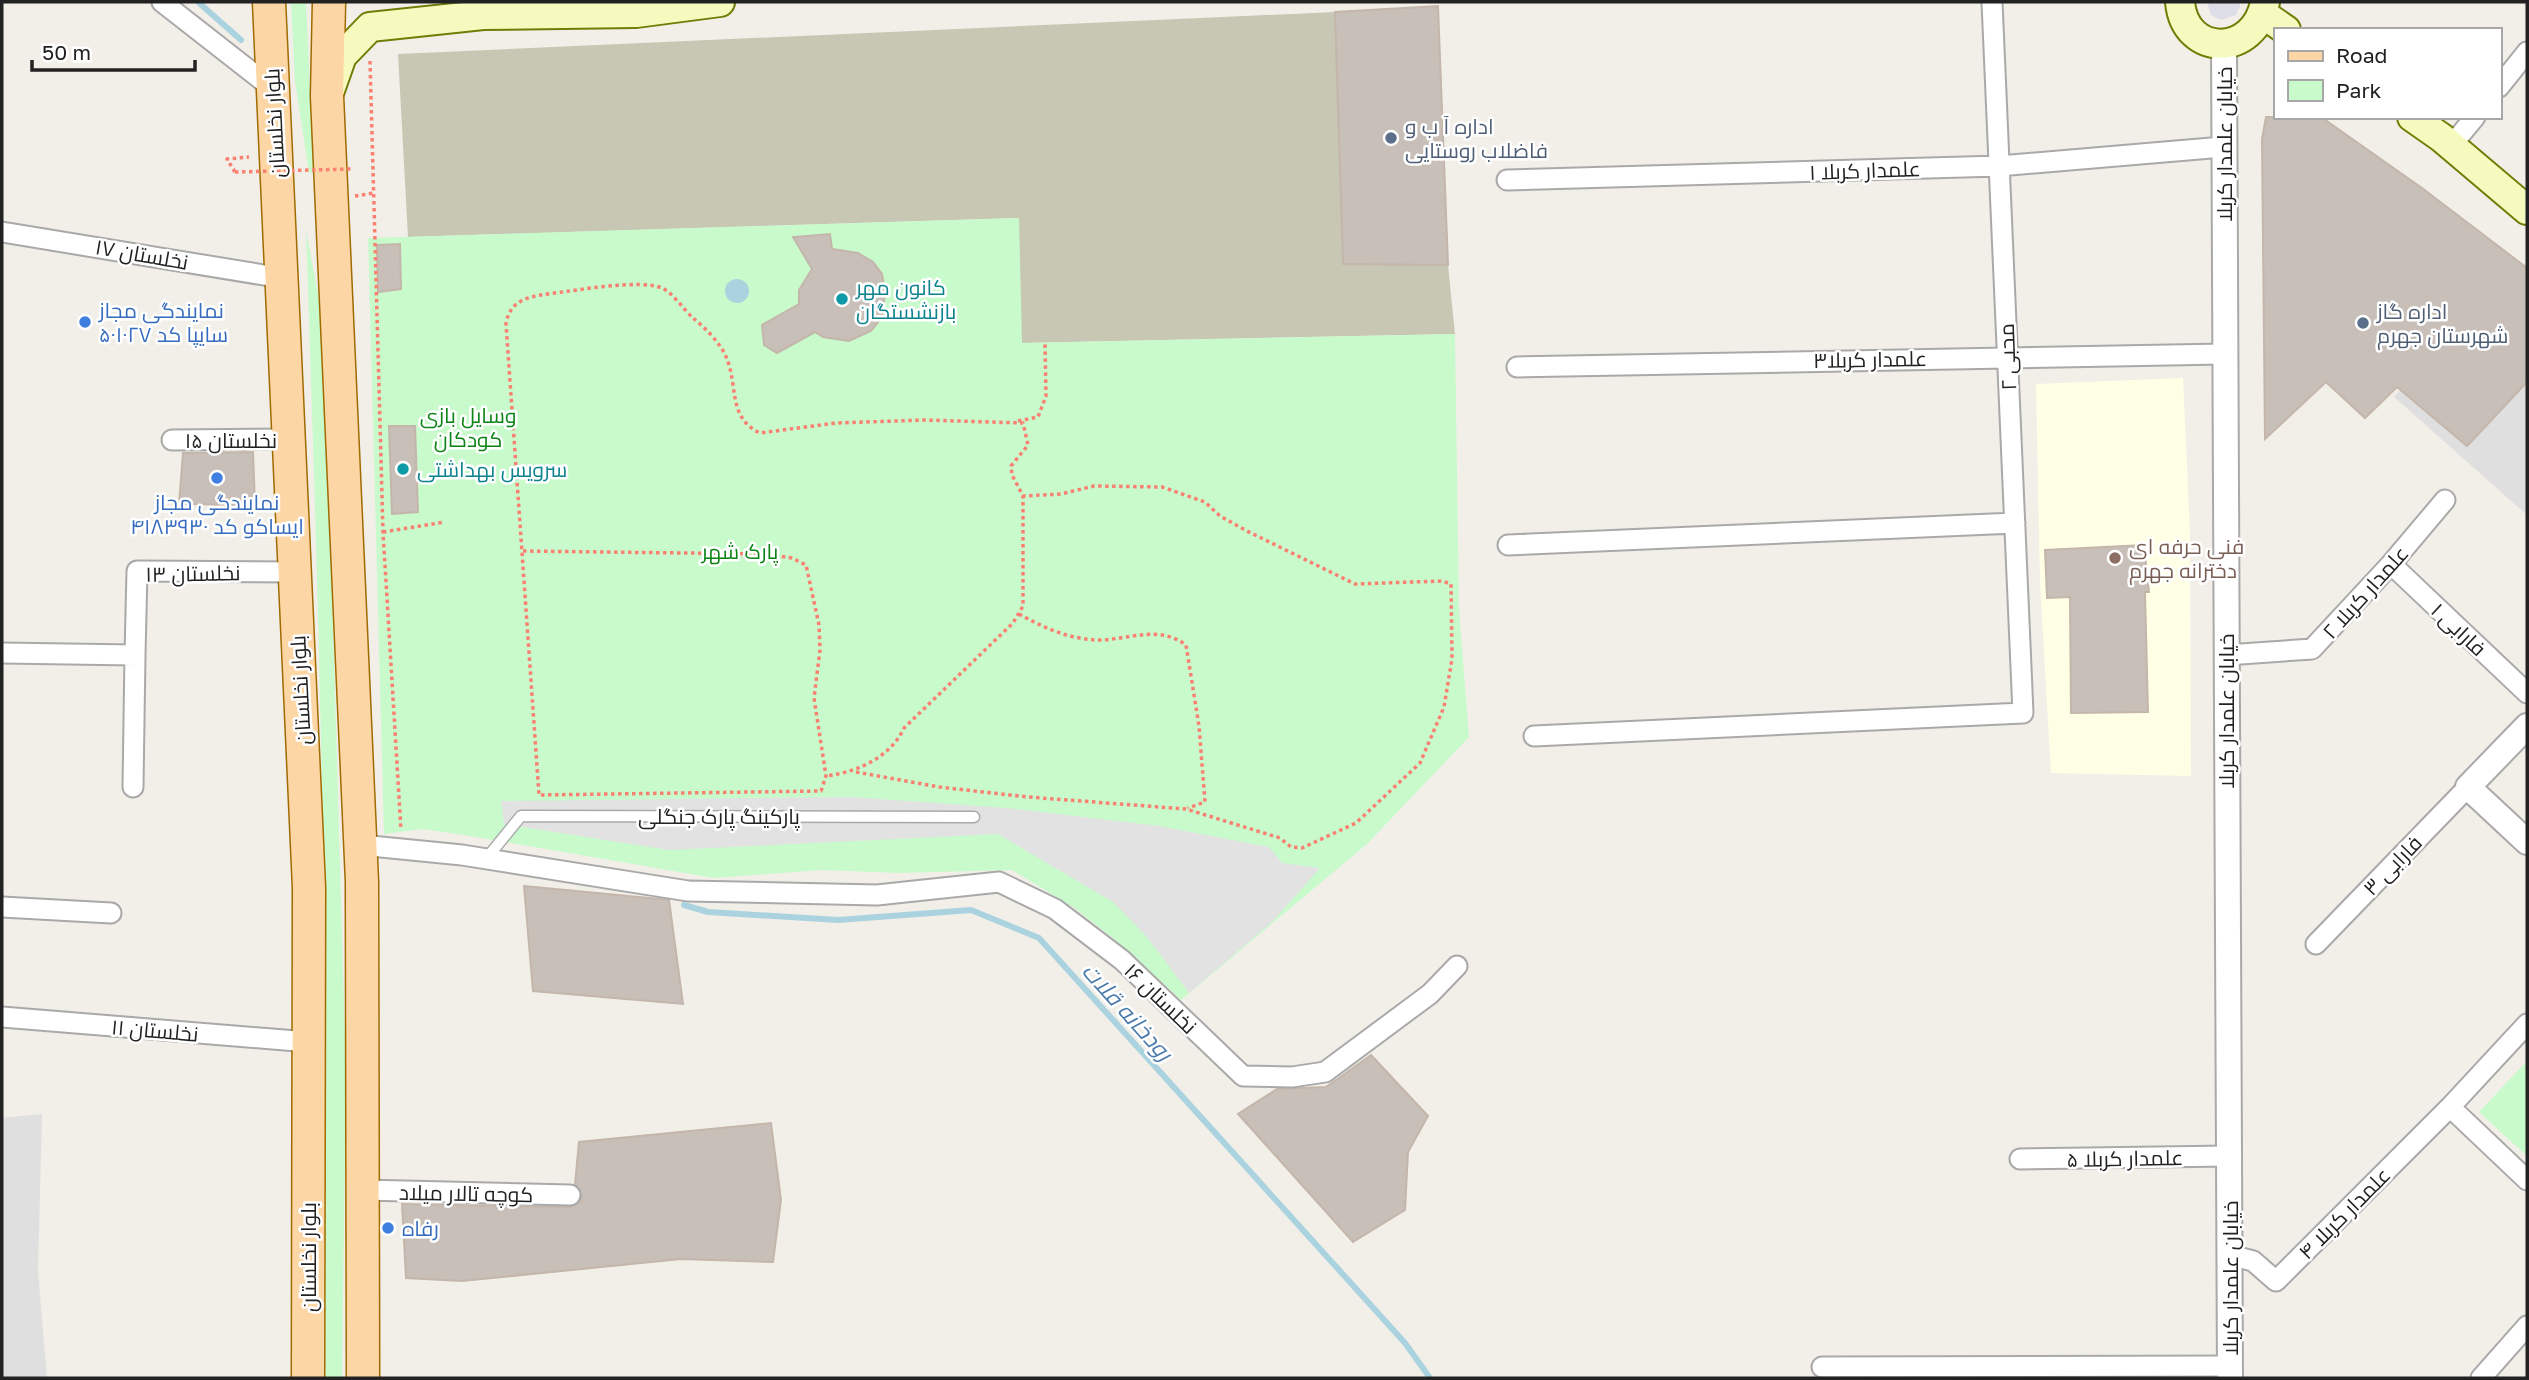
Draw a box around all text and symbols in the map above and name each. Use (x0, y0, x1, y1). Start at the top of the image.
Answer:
scale bar (32, 28, 194, 72)
legend (2274, 28, 2501, 119)
text: 50 m (42, 39, 91, 65)
text: Road (2336, 42, 2387, 68)
street label: بلوار نخلستان (258, 67, 291, 178)
street label: خیابان علمدار کربلا (2211, 67, 2238, 221)
text: Park (2336, 77, 2382, 103)
place label: اداره آ ب و فاضلاب روستایی (1405, 113, 1548, 164)
marker: اداره آ ب و فاضلاب روستایی (1383, 130, 1399, 146)
street label: علمدار کربلا ۱ (1809, 155, 1921, 185)
street label: نخلستان ۱۷ (93, 233, 191, 276)
place label: کانون مهر بازنشستگان (855, 274, 956, 325)
marker: کانون مهر بازنشستگان (834, 291, 850, 307)
place label: نمایندگی مجاز سایپا کد ۵۰۱۰۲۷ (98, 297, 228, 348)
place label: اداره گاز شهرستان جهرم (2376, 298, 2508, 350)
marker: نمایندگی مجاز سایپا کد ۵۰۱۰۲۷ (77, 314, 93, 330)
marker: اداره گاز شهرستان جهرم (2355, 315, 2371, 331)
street label: محبی ۲ (1993, 323, 2022, 391)
street label: علمدار کربلا۳ (1813, 345, 1927, 373)
park label: وسایل بازی کودکان (420, 402, 516, 453)
street label: نخلستان ۱۵ (185, 427, 277, 454)
place label: سرویس بهداشتی (417, 456, 567, 483)
marker: سرویس بهداشتی (395, 461, 411, 477)
marker: نمایندگی مجاز ایساکو کد ۴۱۸۳۹۳۰ (209, 470, 225, 486)
place label: نمایندگی مجاز ایساکو کد ۴۱۸۳۹۳۰ (130, 489, 304, 539)
place label: فنی حرفه ای دخترانه جهرم (2129, 533, 2244, 585)
park label: پارک شهر (701, 538, 779, 566)
street label: علمدار کربلا ۲ (2316, 540, 2414, 644)
marker: فنی حرفه ای دخترانه جهرم (2107, 550, 2123, 566)
street label: نخلستان ۱۳ (145, 559, 241, 588)
street label: فارابی ۱ (2425, 597, 2492, 662)
street label: بلوار نخلستان (284, 634, 317, 745)
street label: خیابان علمدار کربلا (2213, 634, 2240, 788)
street label: پارکینگ پارک جنگلی (638, 803, 800, 831)
street label: فارابی ۳ (2357, 829, 2428, 901)
water label: رودخانه قلات (1076, 956, 1181, 1068)
street label: نخلستان ۱۶ (1119, 957, 1203, 1040)
street label: نخلستان ۱۱ (110, 1013, 200, 1048)
street label: علمدار کربلا ۵ (2067, 1144, 2183, 1172)
street label: علمدار کربلا ۴ (2293, 1162, 2395, 1264)
street label: کوچه تالار میلاد (399, 1179, 533, 1209)
street label: خیابان علمدار کربلا (2217, 1201, 2244, 1355)
street label: بلوار نخلستان (295, 1202, 322, 1312)
place label: رفاه (402, 1215, 439, 1241)
marker: رفاه (380, 1220, 396, 1236)

